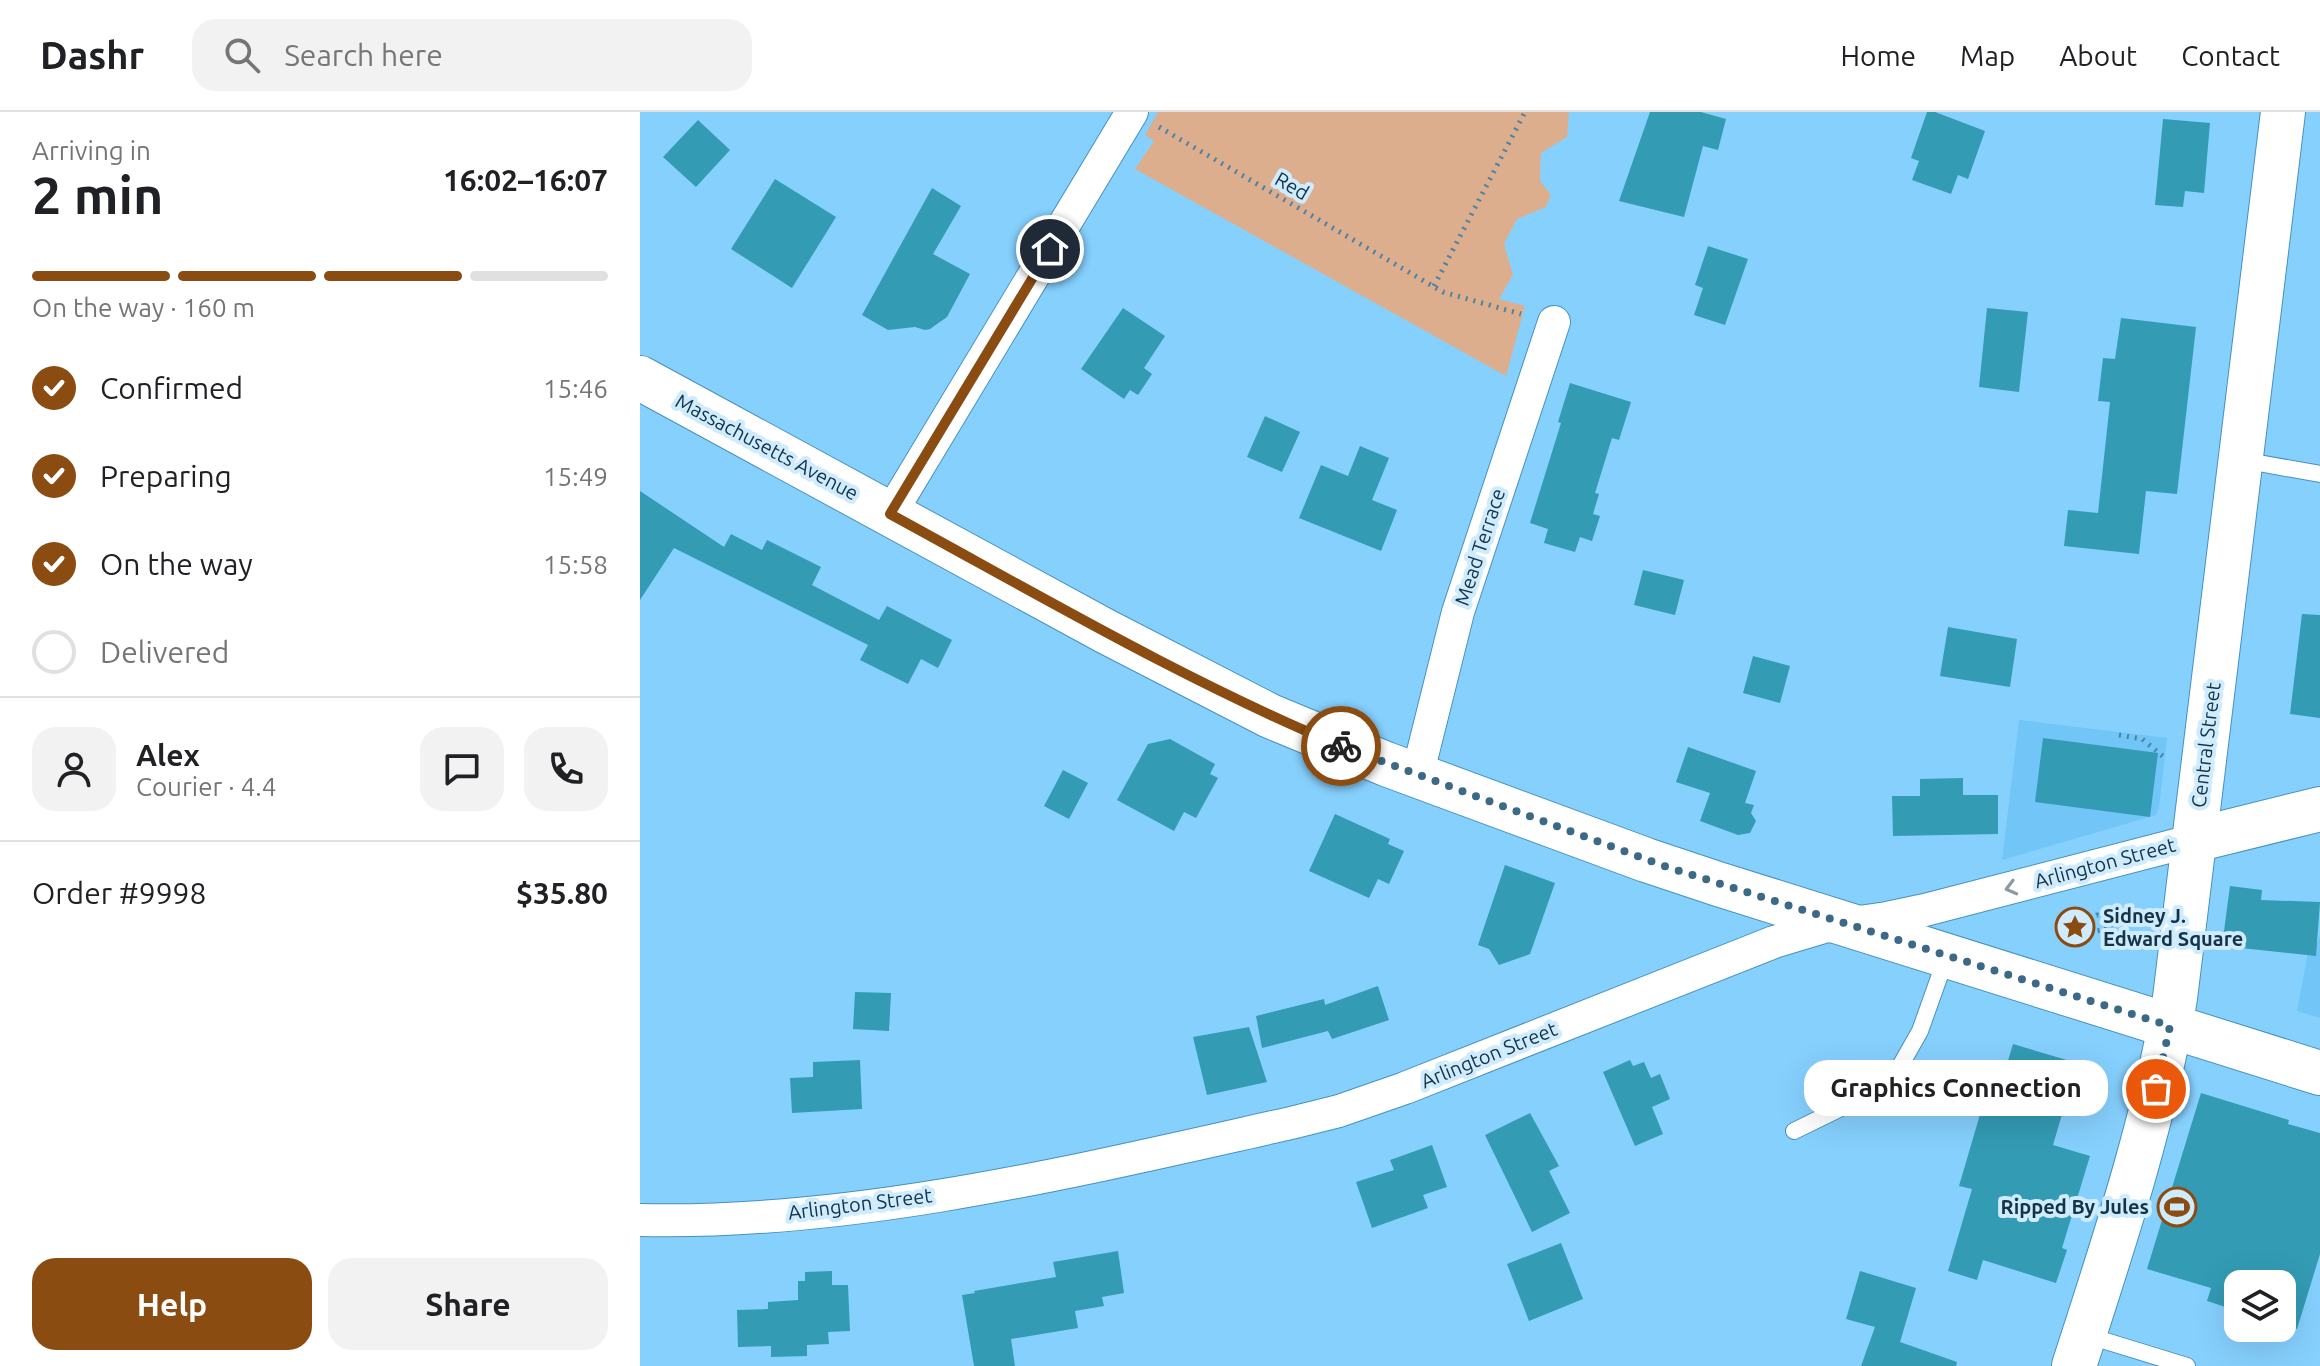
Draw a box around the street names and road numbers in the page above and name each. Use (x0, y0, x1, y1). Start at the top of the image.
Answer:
street label: Red (1271, 167, 1313, 204)
street label: Massachusetts Avenue (672, 389, 862, 504)
street label: Mead Terrace (1450, 485, 1509, 608)
street label: Central Street (2186, 681, 2225, 809)
street label: Arlington Street (2032, 833, 2178, 892)
street label: Arlington Street (1417, 1017, 1560, 1092)
street label: Arlington Street (787, 1183, 933, 1224)

